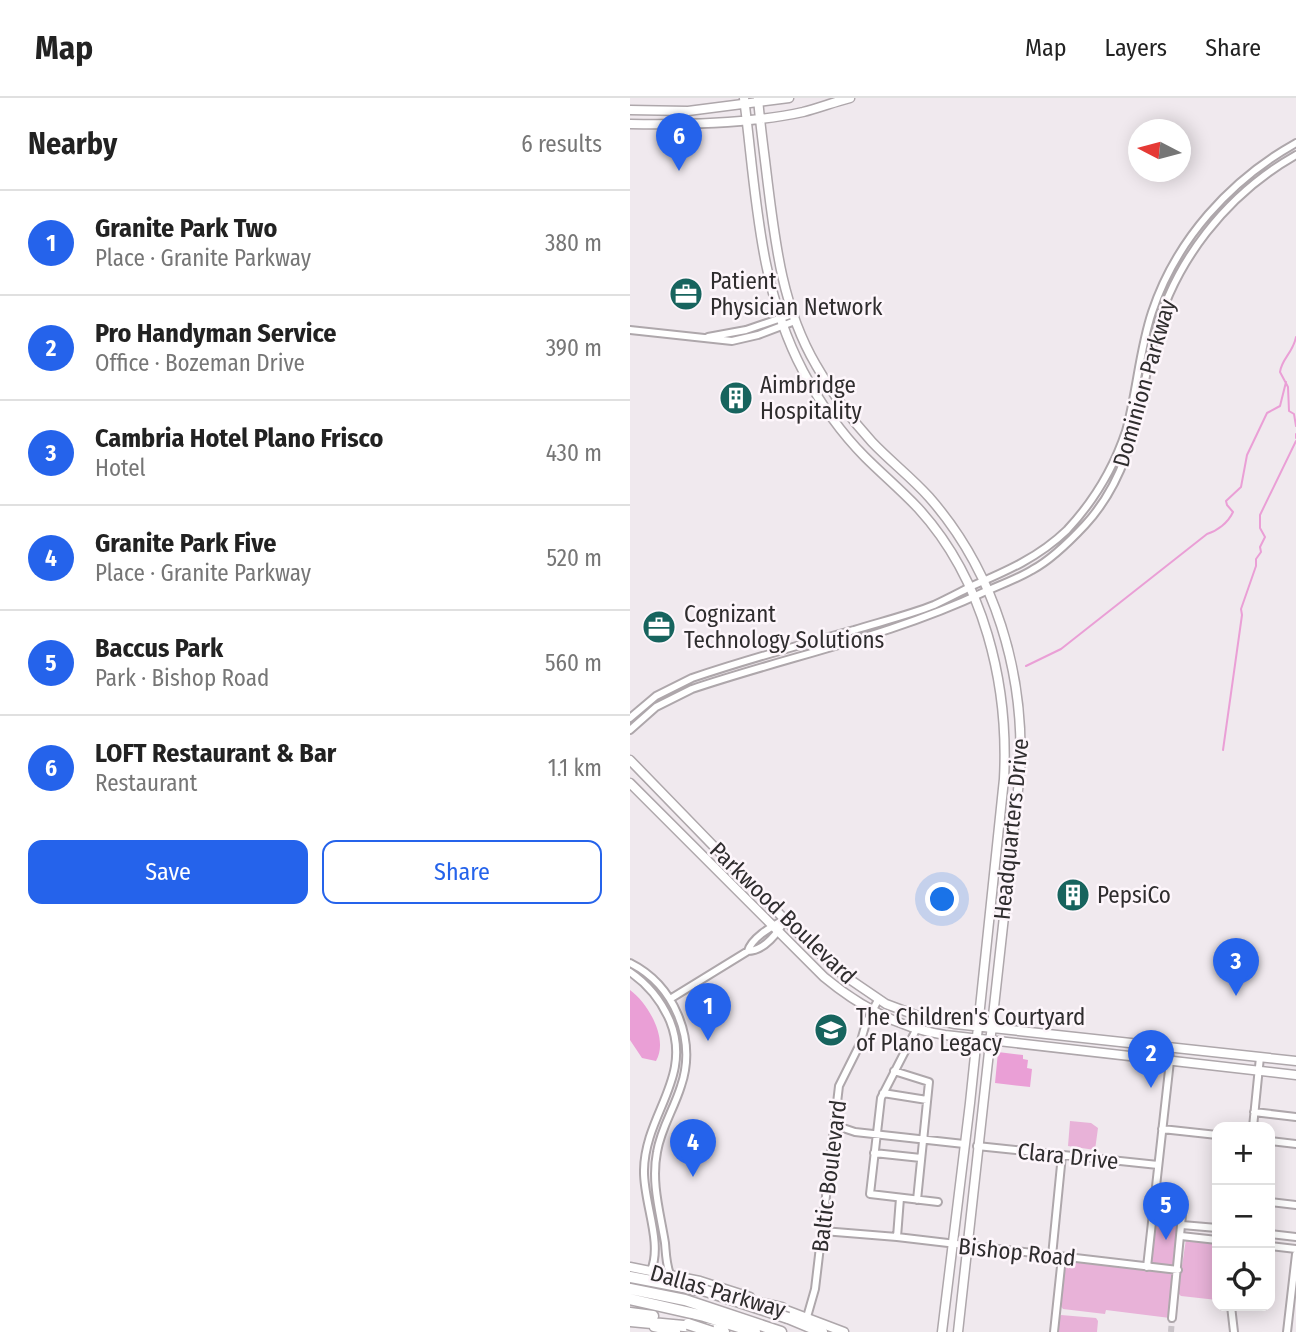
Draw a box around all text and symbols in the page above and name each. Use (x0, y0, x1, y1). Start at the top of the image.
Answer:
text: Map (35, 28, 93, 68)
text: Map (1025, 34, 1067, 62)
text: Layers (1105, 34, 1167, 62)
text: Share (1205, 34, 1261, 62)
pin: 6 (656, 113, 702, 171)
north arrow (1128, 119, 1191, 182)
text: Nearby (28, 126, 117, 162)
text: 6 results (521, 130, 602, 158)
text: Granite Park Two (95, 213, 277, 244)
text: 1 (46, 229, 56, 257)
text: 380 m (545, 229, 602, 257)
text: Place · Granite Parkway (95, 244, 311, 272)
place label: Patient Physician Network (710, 267, 883, 321)
office icon: Patient Physician Network (667, 275, 705, 313)
street label: Dominion Parkway (1107, 295, 1182, 470)
text: Pro Handyman Service (95, 318, 336, 349)
text: 2 (46, 334, 56, 362)
text: 390 m (546, 334, 602, 362)
text: Office · Bozeman Drive (95, 349, 305, 377)
place label: Aimbridge Hospitality (760, 371, 863, 425)
building icon: Aimbridge Hospitality (717, 379, 755, 417)
text: Cambria Hotel Plano Frisco (95, 423, 383, 454)
text: 3 (46, 439, 56, 467)
text: 430 m (546, 439, 602, 467)
text: Hotel (95, 454, 146, 482)
text: Granite Park Five (95, 528, 276, 559)
text: 4 (45, 544, 57, 572)
text: 520 m (546, 544, 602, 572)
text: Place · Granite Parkway (95, 559, 311, 587)
place label: Cognizant Technology Solutions (684, 600, 885, 654)
office icon: Cognizant Technology Solutions (640, 608, 678, 646)
text: Baccus Park (95, 633, 223, 664)
text: 5 (45, 649, 57, 677)
text: 560 m (545, 649, 602, 677)
text: Park · Bishop Road (95, 664, 269, 692)
street label: Headquarters Drive (988, 737, 1034, 921)
text: LOFT Restaurant & Bar (95, 738, 336, 769)
text: 6 (45, 754, 57, 782)
text: 1.1 km (548, 754, 602, 782)
text: Restaurant (95, 769, 197, 797)
street label: Parkwood Boulevard (704, 836, 862, 990)
button: Save (28, 840, 308, 904)
button: Share (322, 840, 602, 904)
building icon: PepsiCo (1054, 876, 1092, 914)
place label: PepsiCo (1097, 881, 1171, 909)
your location (925, 882, 959, 916)
pin: 3 (1213, 938, 1259, 996)
pin: 1 (685, 983, 731, 1041)
place label: The Children's Courtyard of Plano Legacy (856, 1003, 1085, 1057)
school or university icon: The Children's Courtyard of Plano Legacy (812, 1011, 850, 1049)
pin: 2 (1128, 1030, 1174, 1088)
street label: Baltic Boulevard (806, 1098, 852, 1254)
pin: 4 (670, 1119, 716, 1177)
map controls (1212, 1122, 1275, 1311)
button: + (1212, 1122, 1275, 1185)
street label: Clara Drive (1016, 1137, 1120, 1175)
pin: 5 (1143, 1182, 1189, 1240)
button: − (1212, 1185, 1275, 1248)
street label: Bishop Road (957, 1232, 1077, 1272)
button: locate (1212, 1248, 1275, 1311)
street label: Dallas Parkway (647, 1258, 790, 1324)

